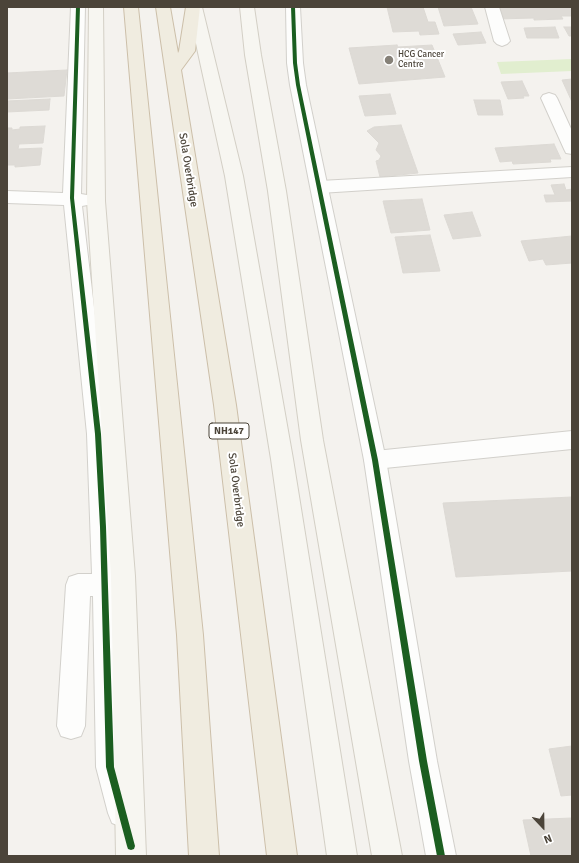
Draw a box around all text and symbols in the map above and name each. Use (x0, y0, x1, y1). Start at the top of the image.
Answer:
place label: HCG Cancer Centre (398, 50, 444, 71)
marker: HCG Cancer Centre (383, 54, 395, 66)
street label: Sola Overbridge (176, 132, 200, 208)
road number: NH147 (209, 423, 249, 439)
street label: Sola Overbridge (225, 452, 247, 528)
north arrow (523, 807, 563, 847)
text: N (542, 831, 554, 846)

